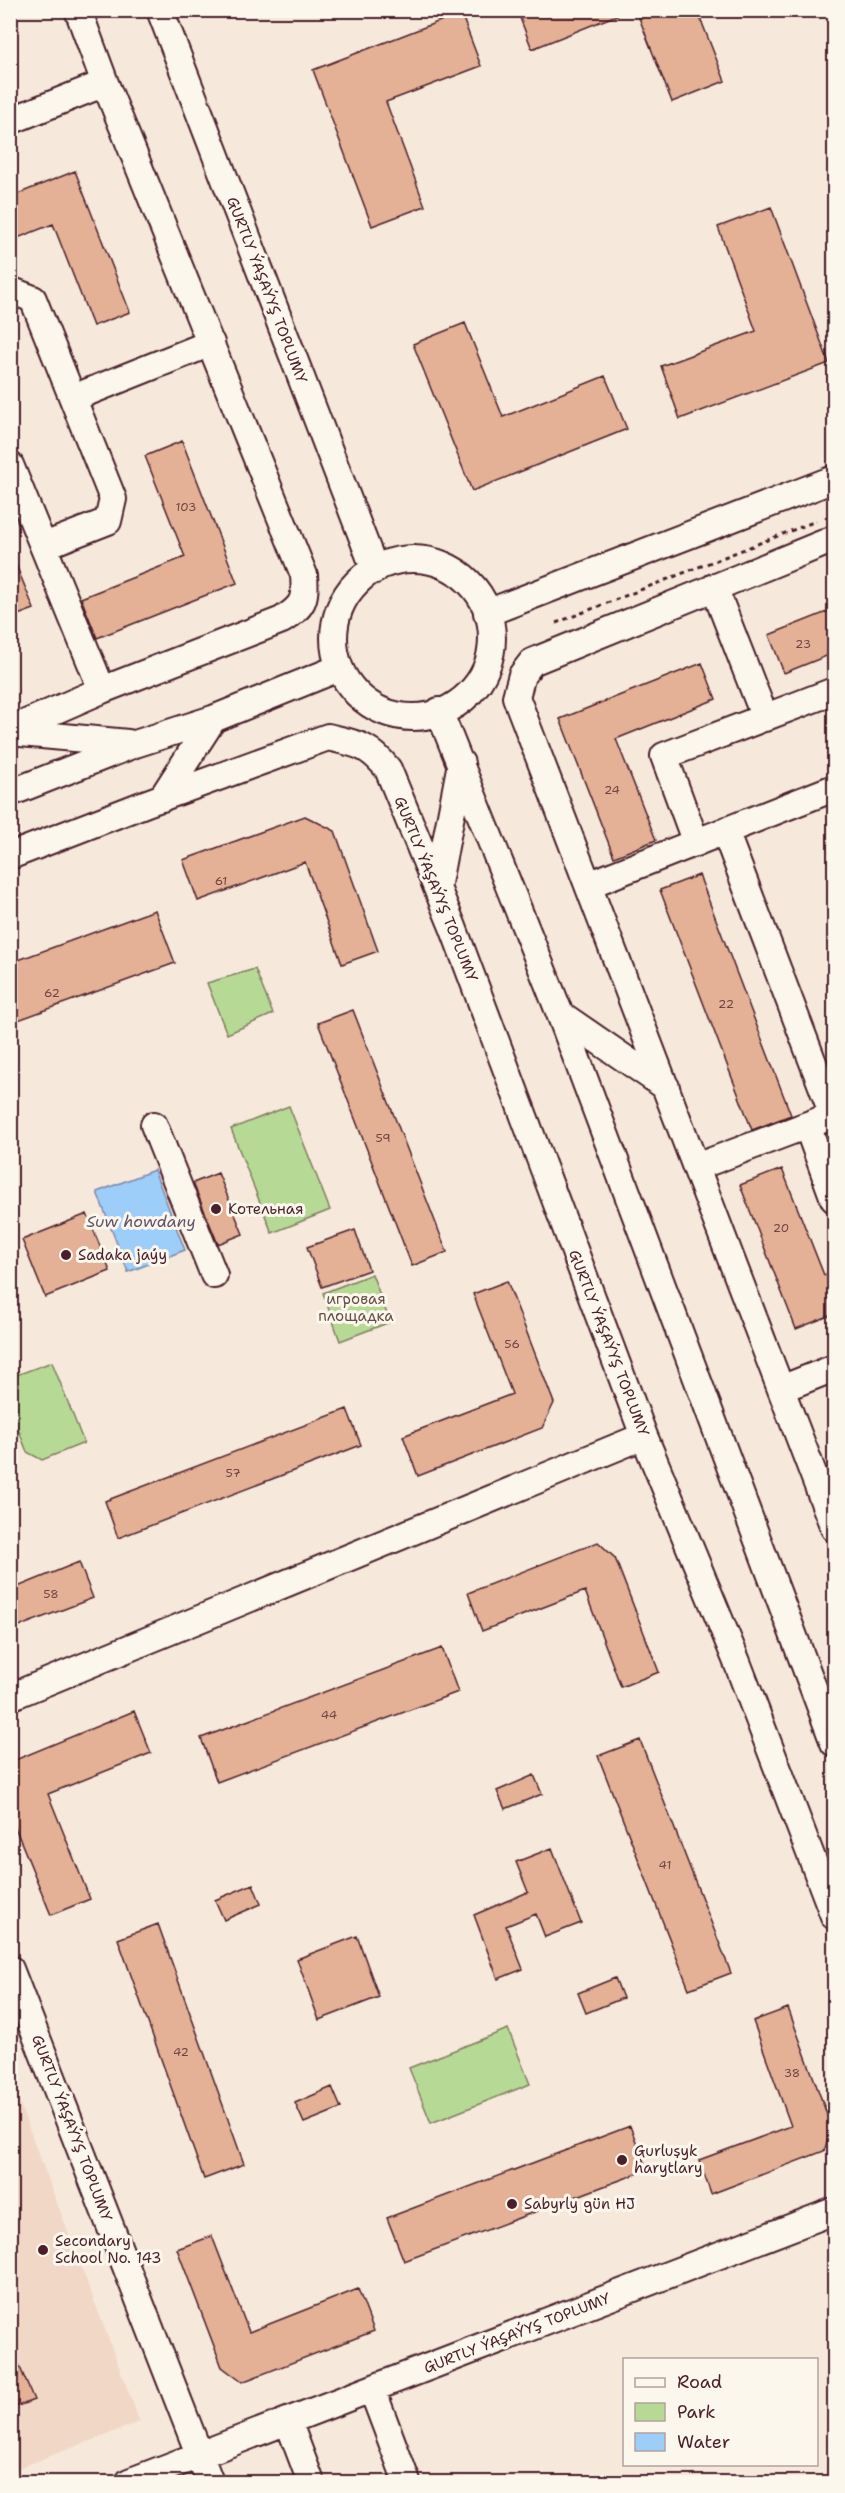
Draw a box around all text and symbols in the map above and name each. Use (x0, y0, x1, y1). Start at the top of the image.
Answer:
street label: GURTLY ÝAŞAÝYŞ TOPLUMY (222, 193, 313, 386)
house number: 103 (176, 499, 196, 515)
house number: 23 (795, 636, 811, 652)
house number: 24 (604, 782, 620, 798)
street label: GURTLY ÝAŞAÝYŞ TOPLUMY (390, 793, 483, 985)
house number: 61 (215, 873, 227, 889)
house number: 62 (44, 985, 60, 1001)
house number: 22 (718, 996, 734, 1012)
house number: 59 (375, 1130, 391, 1146)
place label: Котельная (228, 1199, 303, 1219)
marker: Котельная (209, 1202, 223, 1216)
water label: Suw howdany (86, 1211, 196, 1232)
house number: 20 (773, 1220, 789, 1236)
place label: Sadaka jaýy (78, 1245, 167, 1265)
street label: GURTLY ÝAŞAÝYŞ TOPLUMY (564, 1246, 655, 1439)
marker: Sadaka jaýy (59, 1248, 73, 1262)
park label: игровая площадка (318, 1289, 394, 1326)
house number: 56 (504, 1336, 520, 1352)
house number: 57 (225, 1465, 241, 1481)
house number: 58 (43, 1586, 59, 1602)
house number: 44 (321, 1707, 337, 1723)
house number: 41 (659, 1857, 671, 1873)
street label: GURTLY ÝAŞAÝYŞ TOPLUMY (27, 2031, 118, 2224)
house number: 42 (173, 2044, 189, 2060)
house number: 38 (784, 2065, 800, 2081)
place label: Gurluşyk harytlary (634, 2141, 703, 2178)
marker: Gurluşyk harytlary (615, 2153, 629, 2167)
place label: Sabyrly gün HJ (524, 2194, 635, 2214)
marker: Sabyrly gün HJ (505, 2197, 519, 2211)
place label: Secondary School No. 143 (55, 2231, 162, 2268)
marker: Secondary School No. 143 (36, 2243, 50, 2257)
street label: GURTLY ÝAŞAÝYŞ TOPLUMY (420, 2287, 613, 2378)
legend (623, 2358, 818, 2466)
text: Road (677, 2370, 722, 2394)
text: Park (677, 2400, 716, 2424)
text: Water (677, 2430, 730, 2454)

